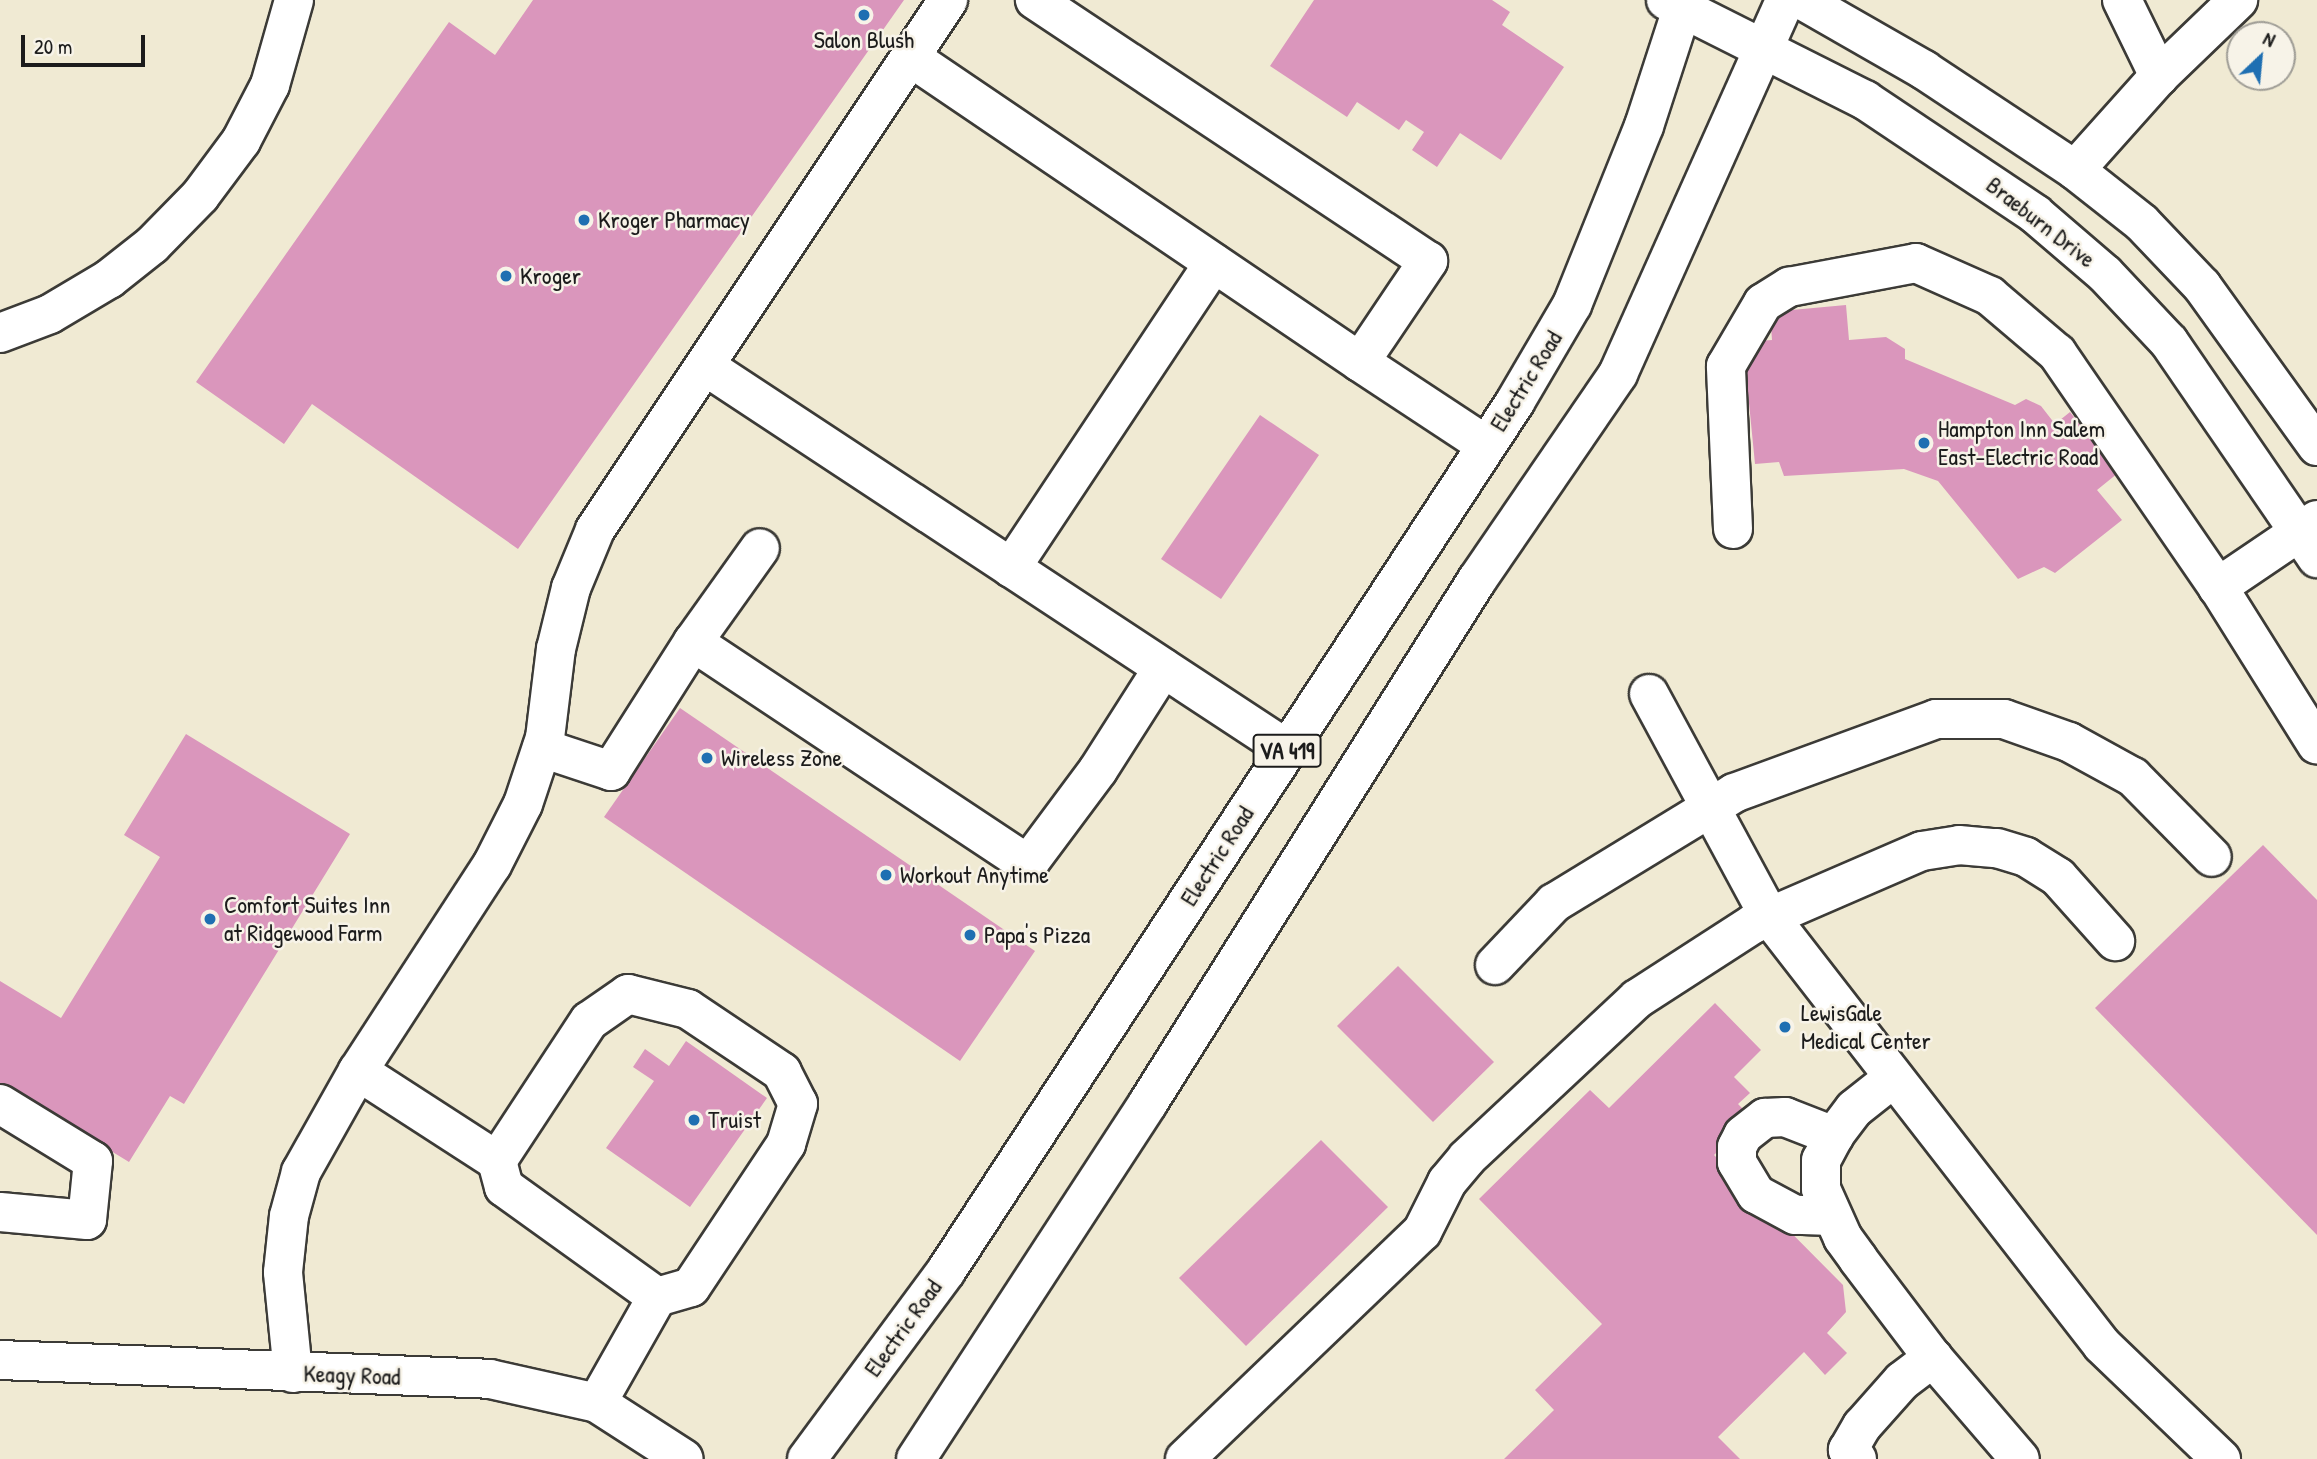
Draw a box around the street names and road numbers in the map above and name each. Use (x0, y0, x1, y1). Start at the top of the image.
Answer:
street label: Braeburn Drive (1981, 170, 2101, 274)
street label: Electric Road (1484, 325, 1568, 437)
road number: VA 419 (1252, 732, 1322, 771)
street label: Electric Road (1174, 801, 1260, 911)
street label: Electric Road (858, 1274, 948, 1382)
street label: Keagy Road (303, 1359, 401, 1391)

